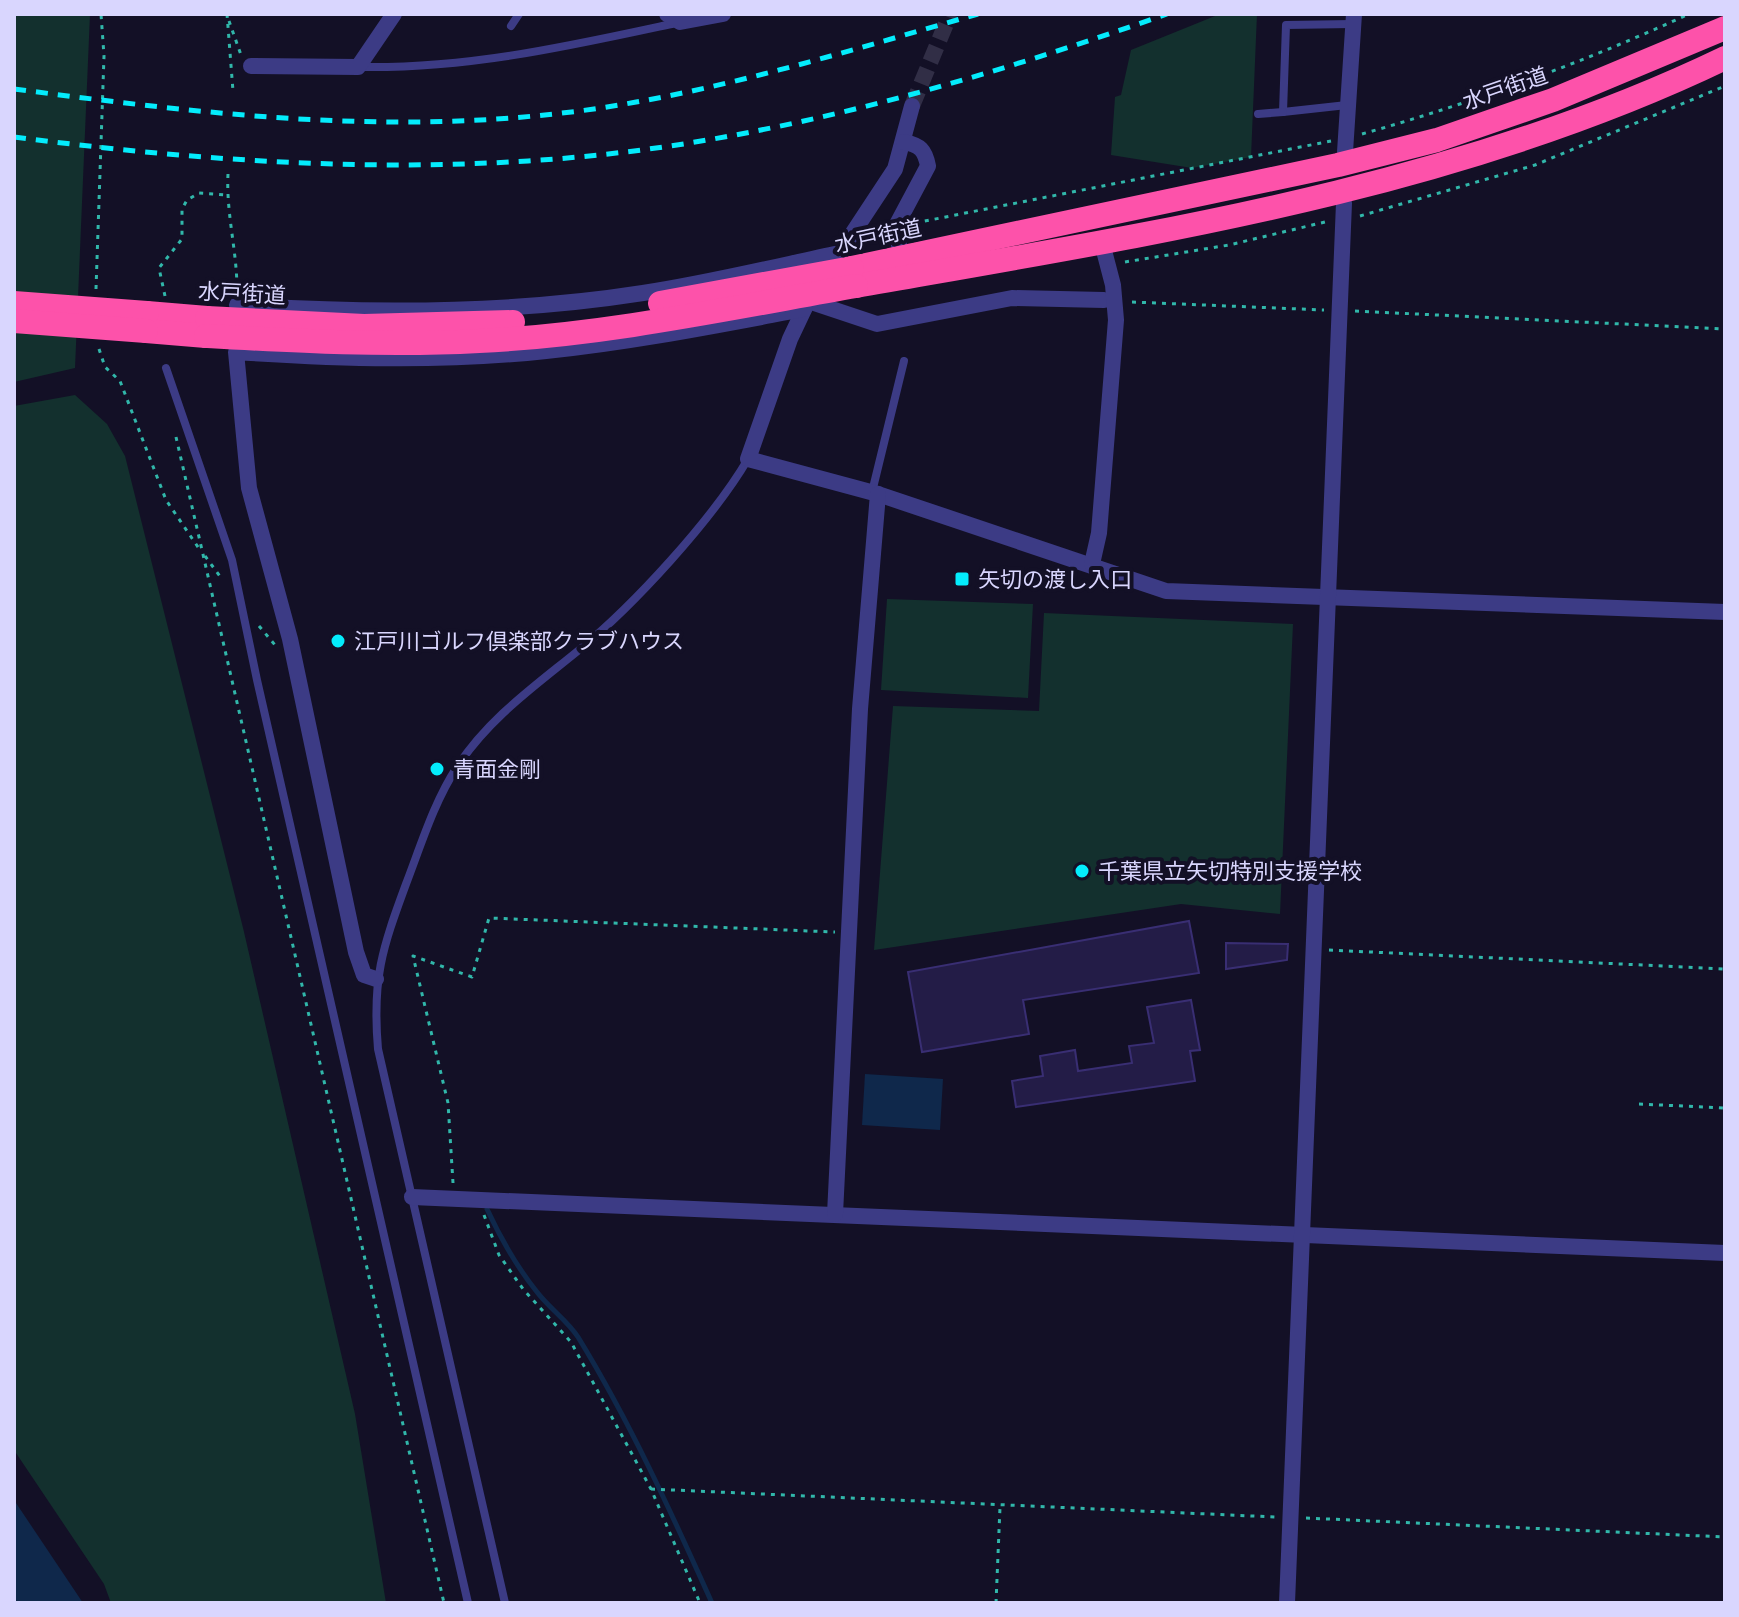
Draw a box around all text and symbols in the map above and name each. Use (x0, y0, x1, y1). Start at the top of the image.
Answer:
street label: 水戸街道 (1459, 61, 1551, 116)
street label: 水戸街道 (832, 214, 924, 259)
street label: 水戸街道 (197, 278, 287, 309)
place label: 矢切の渡し入口 (978, 566, 1132, 593)
marker: 矢切の渡し入口 (953, 570, 971, 588)
place label: 江戸川ゴルフ倶楽部クラブハウス (354, 628, 684, 655)
marker: 江戸川ゴルフ倶楽部クラブハウス (329, 632, 347, 650)
place label: 青面金剛 (453, 756, 541, 783)
marker: 青面金剛 (428, 760, 446, 778)
place label: 千葉県立矢切特別支援学校 (1098, 858, 1362, 885)
marker: 千葉県立矢切特別支援学校 (1073, 862, 1091, 880)

